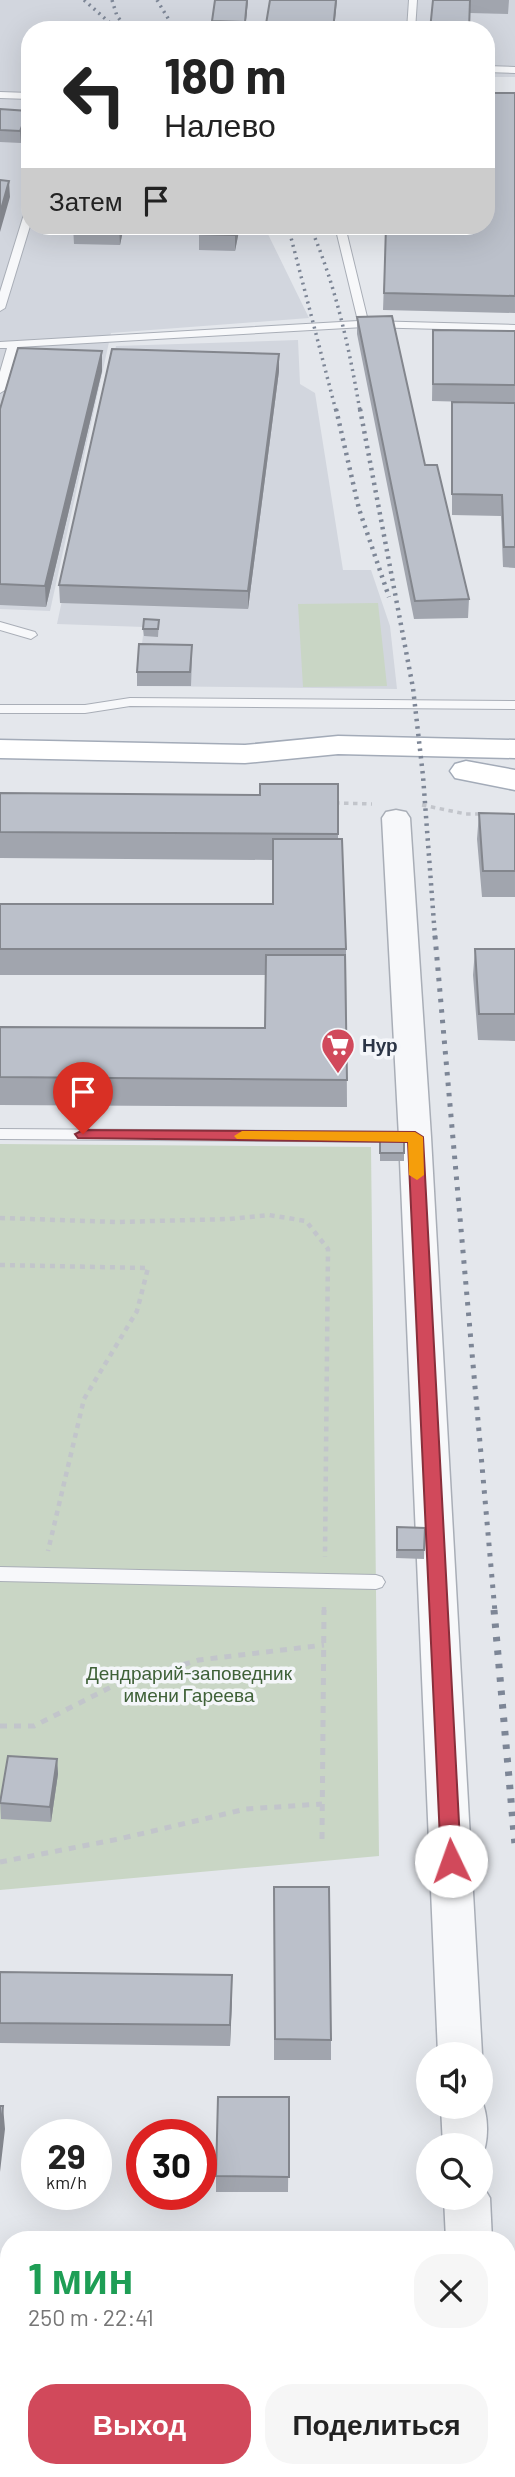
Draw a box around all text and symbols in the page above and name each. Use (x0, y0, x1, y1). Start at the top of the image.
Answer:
text: 180 m (164, 45, 287, 104)
icon: left (49, 49, 140, 140)
text: Налево (164, 105, 276, 143)
icon: arrive (137, 182, 175, 220)
text: Затем (49, 185, 123, 216)
supermarket icon: Нур (319, 1026, 357, 1075)
place label: Нур (362, 1033, 398, 1056)
pin (53, 1062, 113, 1134)
icon: arrive (64, 1073, 102, 1111)
park label: Дендрарий-заповедник имени Гареева (86, 1661, 293, 1706)
position arrow (414, 1824, 488, 1898)
map controls (416, 2042, 493, 2210)
button: sound (416, 2042, 493, 2119)
speed limit sign: 30 (126, 2119, 217, 2210)
button: search (416, 2133, 493, 2210)
text: 29 (47, 2134, 86, 2176)
text: km/h (46, 2171, 87, 2193)
text: 1 мин (28, 2252, 134, 2302)
button: close (414, 2254, 488, 2328)
text: 250 m · 22:41 (28, 2303, 154, 2331)
button: Выход (28, 2384, 251, 2464)
button: Поделиться (265, 2384, 488, 2464)

